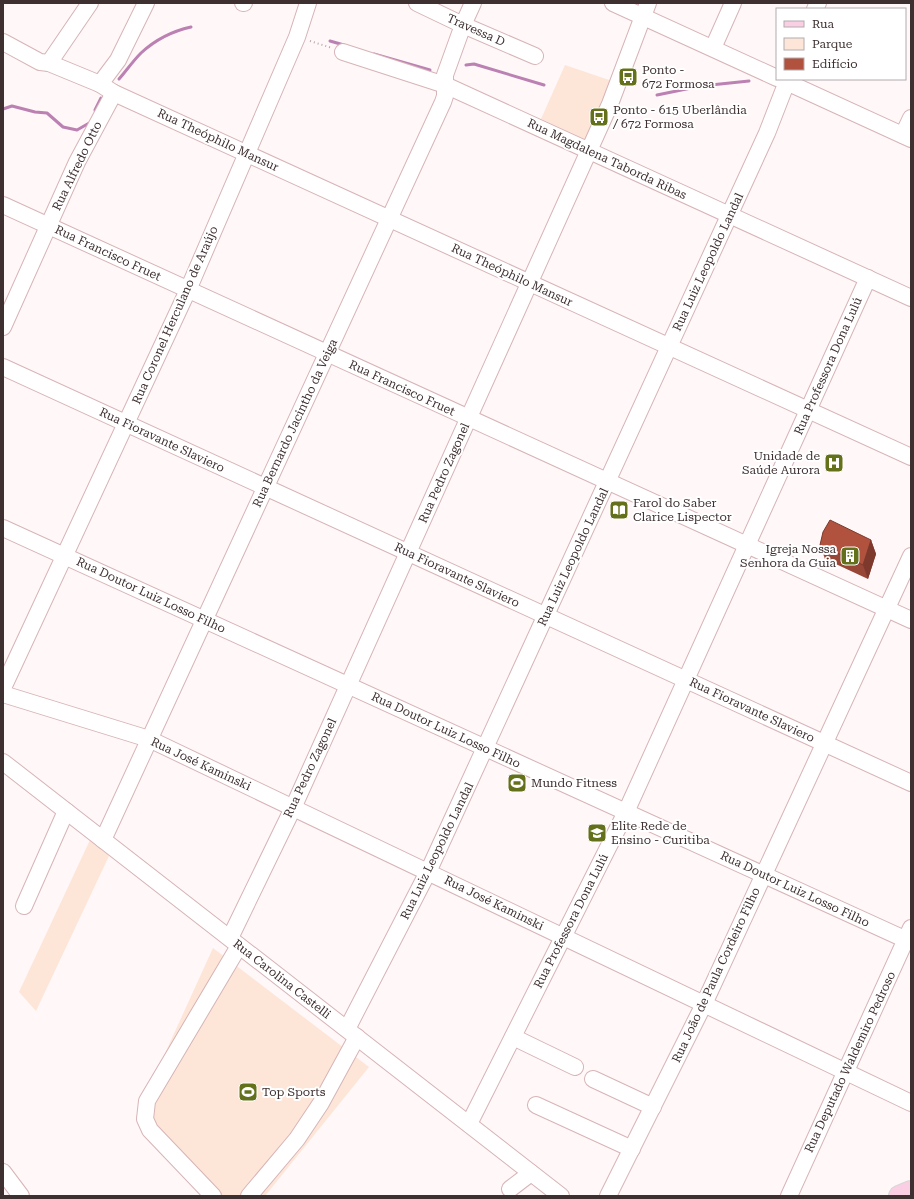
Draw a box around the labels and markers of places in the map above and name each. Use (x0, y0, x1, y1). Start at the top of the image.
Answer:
place label: Ponto - 672 Formosa (642, 63, 715, 91)
bus stop icon: Ponto - 672 Formosa (617, 66, 639, 88)
place label: Ponto - 615 Uberlândia / 672 Formosa (612, 103, 747, 131)
bus stop icon: Ponto - 615 Uberlândia / 672 Formosa (588, 106, 610, 128)
place label: Unidade de Saúde Aurora (742, 449, 820, 477)
hospital icon: Unidade de Saúde Aurora (823, 452, 845, 474)
place label: Farol do Saber Clarice Lispector (633, 496, 732, 524)
library icon: Farol do Saber Clarice Lispector (608, 499, 630, 521)
place label: Igreja Nossa Senhora da Guia (740, 542, 836, 570)
building icon: Igreja Nossa Senhora da Guia (839, 545, 861, 567)
sports icon: Mundo Fitness (506, 772, 528, 794)
place label: Mundo Fitness (531, 776, 617, 790)
place label: Elite Rede de Ensino - Curitiba (611, 819, 710, 847)
school or university icon: Elite Rede de Ensino - Curitiba (586, 822, 608, 844)
sports icon: Top Sports (237, 1081, 259, 1103)
place label: Top Sports (262, 1085, 326, 1099)

